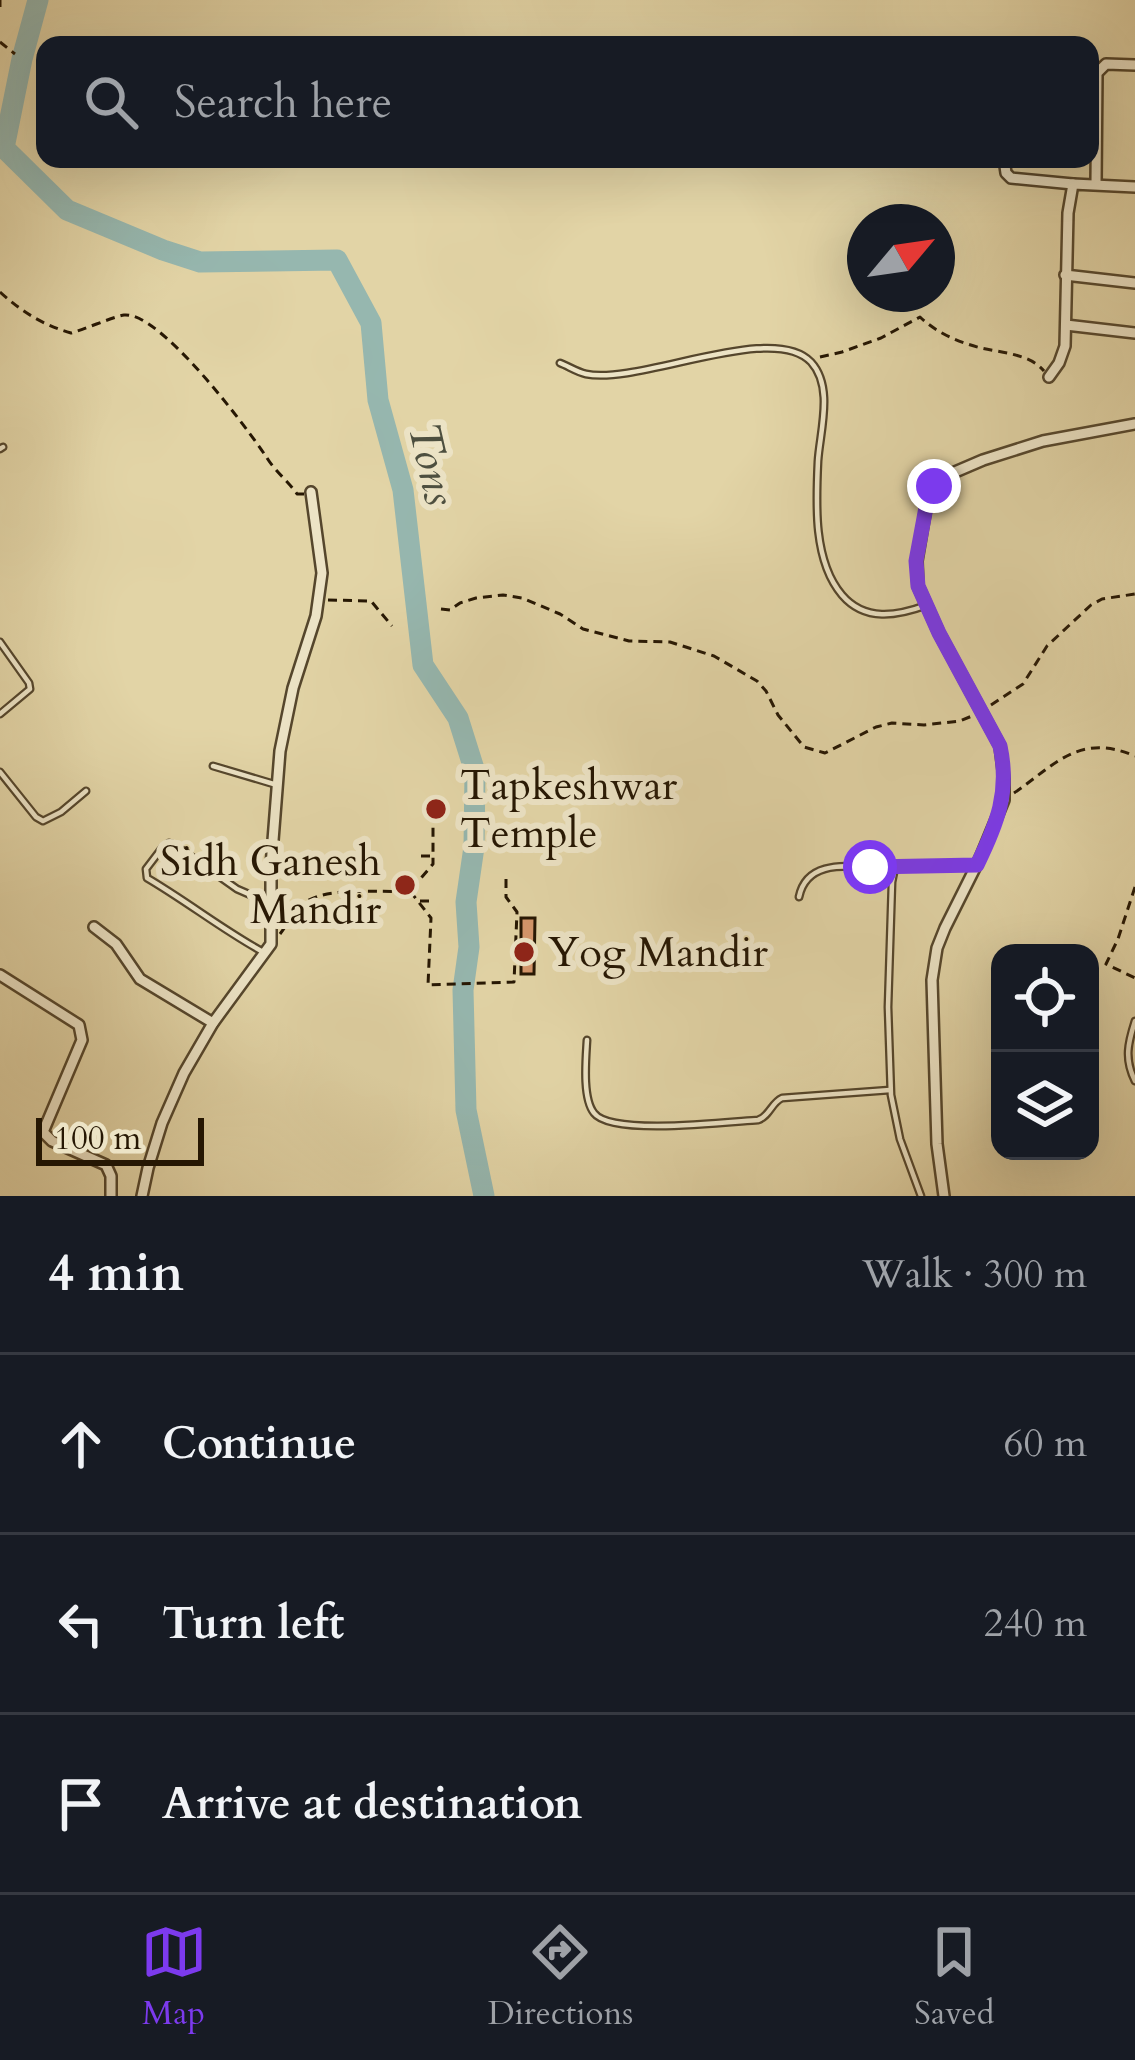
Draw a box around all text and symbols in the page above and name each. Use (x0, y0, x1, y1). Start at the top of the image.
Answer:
search box (36, 36, 1099, 168)
icon: search (78, 69, 144, 135)
text: Search here (174, 72, 392, 133)
north arrow (847, 204, 955, 312)
water label: Tons (393, 416, 471, 512)
route end (907, 459, 961, 513)
place label: Tapkeshwar Temple (460, 757, 678, 862)
marker: Tapkeshwar Temple (423, 796, 449, 822)
place label: Sidh Ganesh Mandir (160, 833, 382, 938)
route start (843, 840, 897, 894)
marker: Sidh Ganesh Mandir (392, 872, 418, 898)
place label: Yog Mandir (548, 924, 769, 981)
marker: Yog Mandir (511, 939, 537, 965)
map controls (991, 944, 1099, 1160)
button: locate (991, 944, 1099, 1052)
button: layers (991, 1052, 1099, 1160)
scale bar (36, 1112, 204, 1165)
text: 100 m (54, 1116, 141, 1161)
text: 4 min (48, 1239, 184, 1309)
text: Walk · 300 m (862, 1248, 1087, 1301)
icon: ahead (48, 1411, 114, 1477)
text: Continue (162, 1413, 356, 1474)
text: 60 m (1004, 1417, 1087, 1470)
icon: left (48, 1591, 114, 1657)
text: Turn left (162, 1593, 344, 1654)
text: 240 m (984, 1597, 1087, 1650)
icon: arrive (48, 1771, 114, 1837)
text: Arrive at destination (162, 1773, 582, 1834)
tab: Map (141, 1919, 207, 2036)
tab: Directions (488, 1919, 633, 2036)
tab: Saved (914, 1919, 994, 2036)

